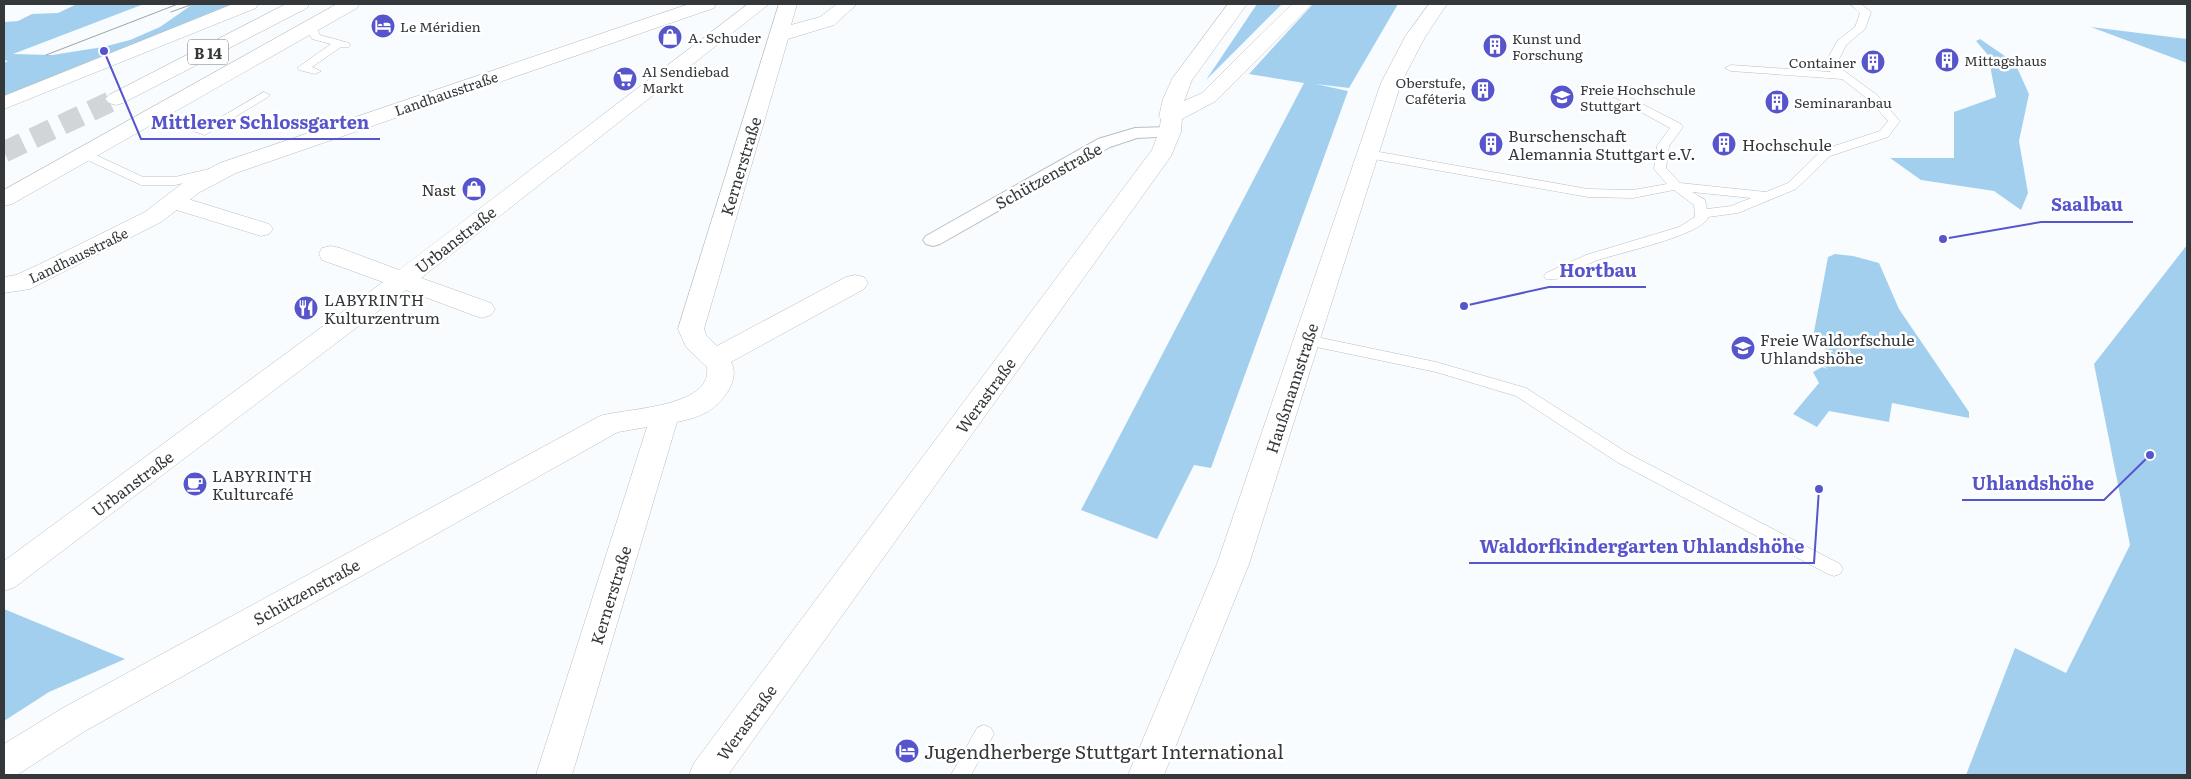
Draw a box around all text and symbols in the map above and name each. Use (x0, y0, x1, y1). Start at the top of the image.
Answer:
hotel icon: Le Méridien (370, 13, 396, 39)
place label: Le Méridien (400, 16, 481, 36)
shop icon: A. Schuder (657, 24, 683, 50)
place label: A. Schuder (688, 27, 761, 47)
place label: Kunst und Forschung (1512, 28, 1583, 64)
building icon: Kunst und Forschung (1482, 33, 1508, 59)
road number: B 14 (188, 40, 228, 64)
building icon: Mittagshaus (1934, 47, 1960, 73)
building icon: Container (1860, 49, 1886, 75)
place label: Mittagshaus (1964, 50, 2046, 70)
place label: Container (1789, 52, 1856, 72)
place label: Al Sendiebad Markt (642, 61, 729, 97)
street label: Landhausstraße (392, 66, 500, 120)
supermarket icon: Al Sendiebad Markt (612, 66, 638, 92)
place label: Oberstufe, Caféteria (1396, 72, 1466, 108)
building icon: Oberstufe, Caféteria (1470, 77, 1496, 103)
place label: Freie Hochschule Stuttgart (1580, 79, 1695, 115)
school or university icon: Freie Hochschule Stuttgart (1549, 84, 1575, 110)
building icon: Seminaranbau (1764, 89, 1790, 115)
place label: Seminaranbau (1794, 92, 1892, 112)
callout: Mittlerer Schlossgarten (141, 106, 380, 139)
text: Mittlerer Schlossgarten (151, 108, 370, 135)
street label: Kernerstraße (714, 114, 766, 218)
place label: Burschenschaft Alemannia Stuttgart e.V. (1508, 123, 1695, 165)
building icon: Burschenschaft Alemannia Stuttgart e.V. (1478, 131, 1504, 157)
building icon: Hochschule (1711, 131, 1737, 157)
place label: Hochschule (1742, 132, 1832, 156)
street label: Schützenstraße (990, 136, 1106, 214)
shop icon: Nast (461, 176, 487, 202)
place label: Nast (421, 177, 457, 201)
callout: Saalbau (2041, 189, 2133, 222)
text: Saalbau (2051, 190, 2123, 217)
street label: Urbanstraße (409, 200, 501, 278)
street label: Landhausstraße (25, 222, 131, 288)
callout: Hortbau (1549, 254, 1646, 287)
text: Hortbau (1559, 256, 1637, 283)
place label: LABYRINTH Kulturzentrum (324, 287, 441, 329)
restaurant icon: LABYRINTH Kulturzentrum (293, 295, 319, 321)
street label: Haußmannstraße (1259, 320, 1323, 456)
place label: Freie Waldorfschule Uhlandshöhe (1760, 327, 1915, 369)
school or university icon: Freie Waldorfschule Uhlandshöhe (1730, 335, 1756, 361)
street label: Werastraße (949, 352, 1021, 438)
street label: Urbanstraße (86, 444, 178, 522)
place label: LABYRINTH Kulturcafé (212, 463, 312, 505)
callout: Uhlandshöhe (1962, 467, 2104, 500)
text: Uhlandshöhe (1972, 469, 2094, 496)
cafe icon: LABYRINTH Kulturcafé (182, 471, 208, 497)
callout: Waldorfkindergarten Uhlandshöhe (1469, 530, 1814, 563)
text: Waldorfkindergarten Uhlandshöhe (1479, 532, 1805, 559)
street label: Kernerstraße (584, 543, 636, 647)
street label: Schützenstraße (248, 552, 364, 630)
street label: Werastraße (710, 679, 782, 765)
place label: Jugendherberge Stuttgart International (924, 737, 1284, 765)
hotel icon: Jugendherberge Stuttgart International (894, 738, 920, 764)

